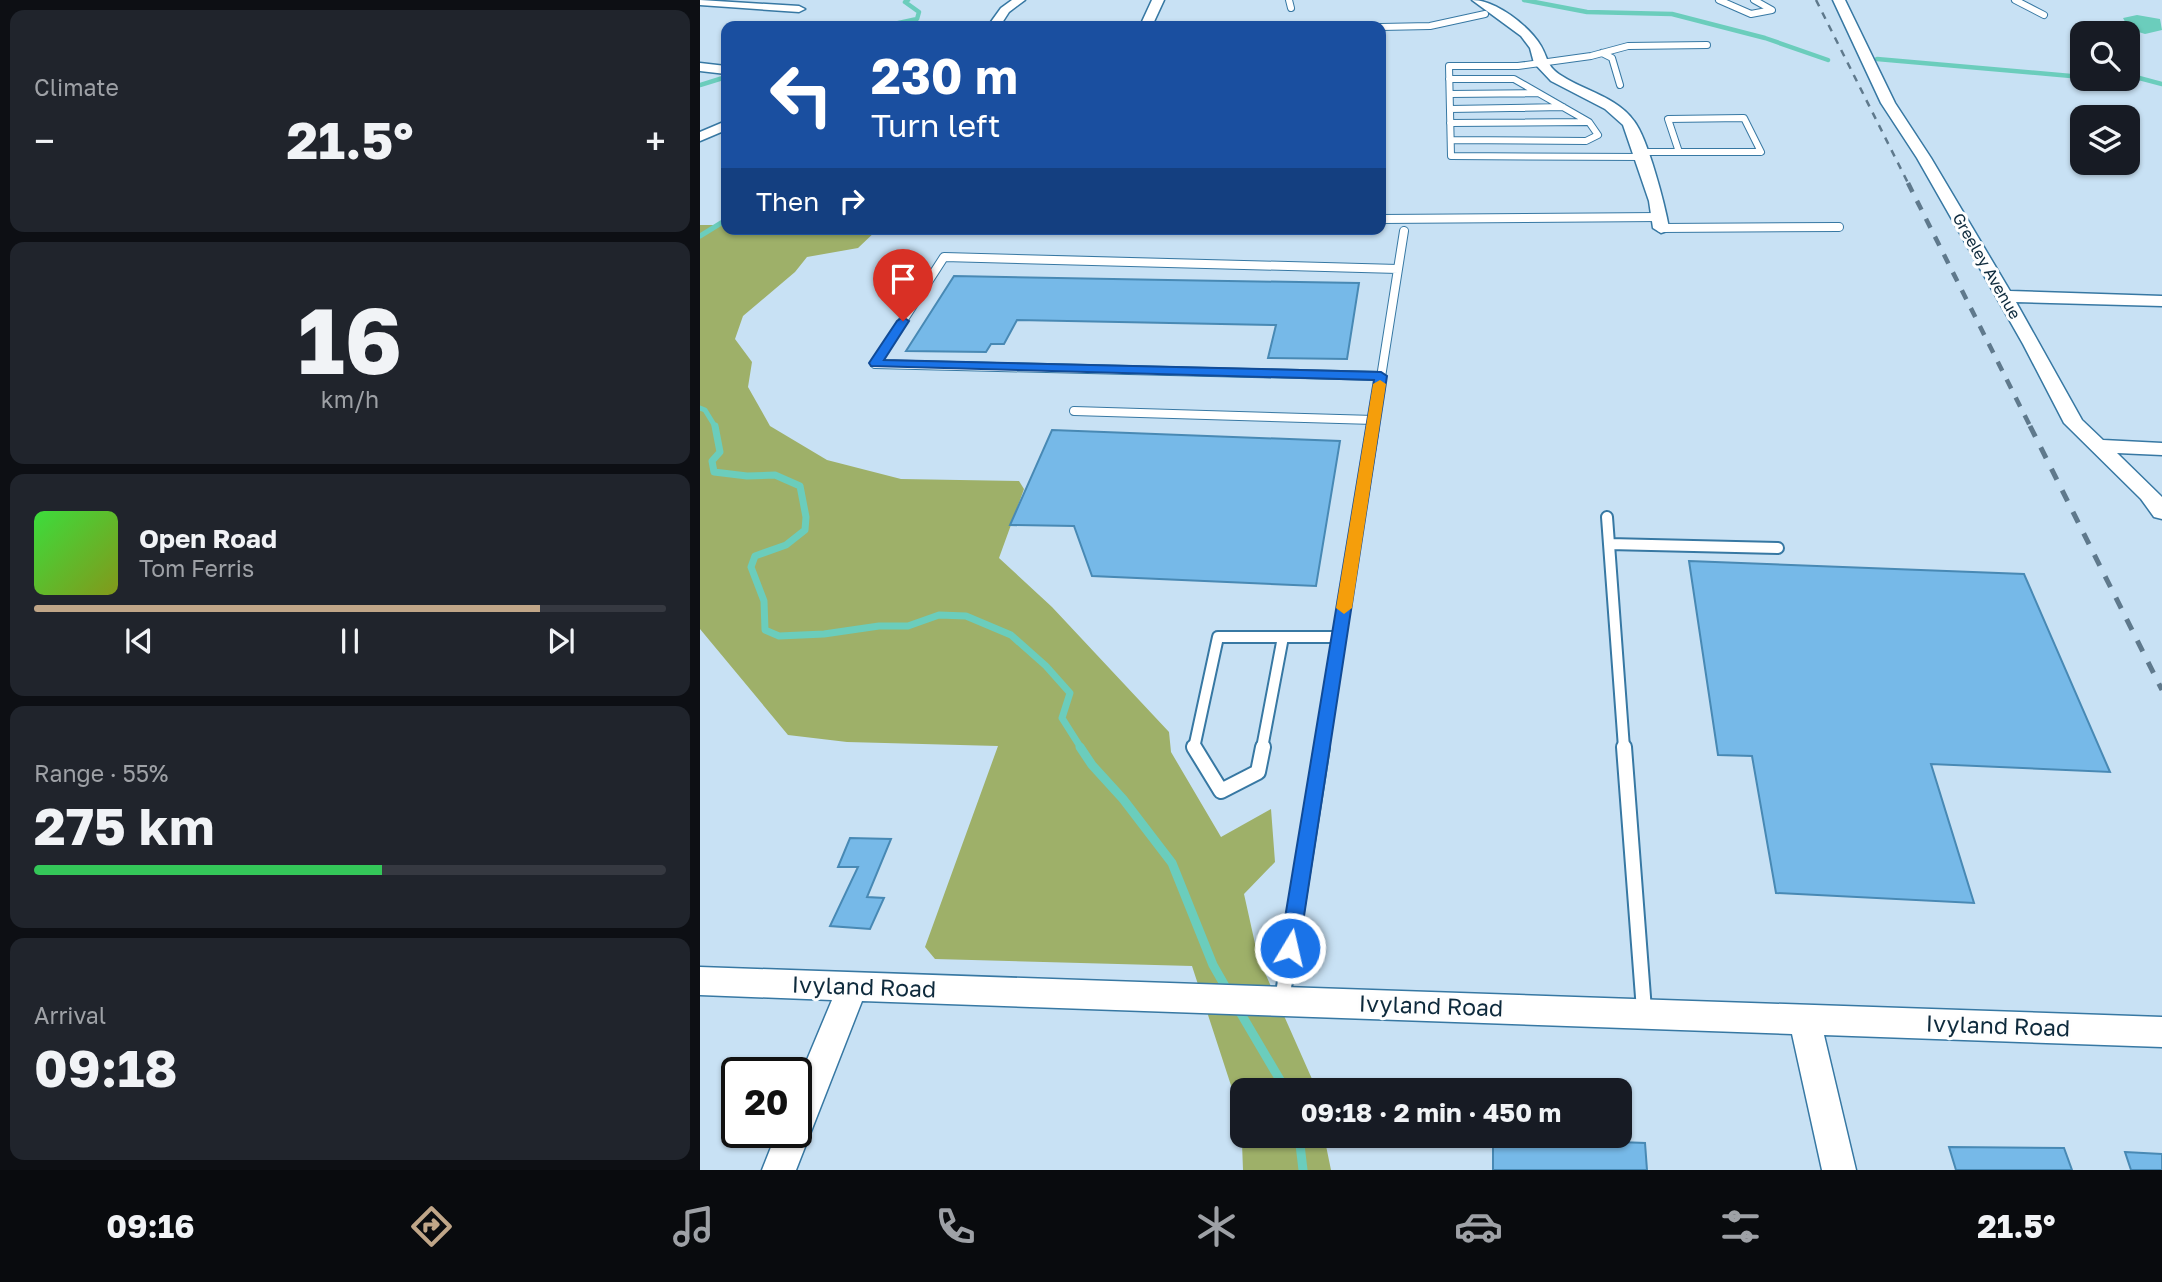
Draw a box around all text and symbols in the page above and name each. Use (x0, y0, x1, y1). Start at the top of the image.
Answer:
map controls (2070, 21, 2140, 175)
button: search (2070, 21, 2140, 91)
text: 230 m (871, 46, 1018, 105)
icon: left (756, 49, 847, 140)
text: Climate (34, 73, 119, 101)
button: layers (2070, 105, 2140, 175)
text: Turn left (871, 106, 1000, 144)
text: 21.5° (286, 108, 414, 170)
text: − (34, 118, 55, 163)
text: + (645, 118, 666, 163)
icon: right (833, 182, 871, 220)
text: Then (756, 186, 819, 217)
street label: Greeley Avenue (1949, 209, 2025, 323)
pin (873, 249, 933, 321)
icon: arrive (884, 260, 922, 298)
text: 16 (298, 285, 402, 394)
text: km/h (321, 385, 379, 413)
text: Open Road (139, 523, 277, 554)
text: Tom Ferris (139, 554, 254, 582)
icon: previous (120, 622, 158, 660)
icon: pause (331, 622, 369, 660)
icon: next (542, 622, 580, 660)
text: Range · 55% (34, 759, 168, 787)
text: 275 km (34, 794, 214, 856)
position arrow (1253, 911, 1327, 985)
street label: Ivyland Road (791, 969, 937, 1003)
street label: Ivyland Road (1358, 988, 1504, 1022)
text: Arrival (34, 1001, 106, 1029)
street label: Ivyland Road (1925, 1008, 2071, 1042)
text: 09:18 (34, 1036, 178, 1098)
speed limit sign: 20 (721, 1057, 812, 1148)
text: 09:18 · 2 min · 450 m (1301, 1097, 1561, 1128)
icon: directions (407, 1202, 456, 1251)
icon: music (669, 1202, 718, 1251)
icon: phone (931, 1202, 980, 1251)
icon: climate (1192, 1202, 1241, 1251)
icon: car (1454, 1202, 1503, 1251)
icon: filters (1716, 1202, 1765, 1251)
text: 09:16 (106, 1207, 195, 1245)
text: 21.5° (1977, 1207, 2056, 1245)

